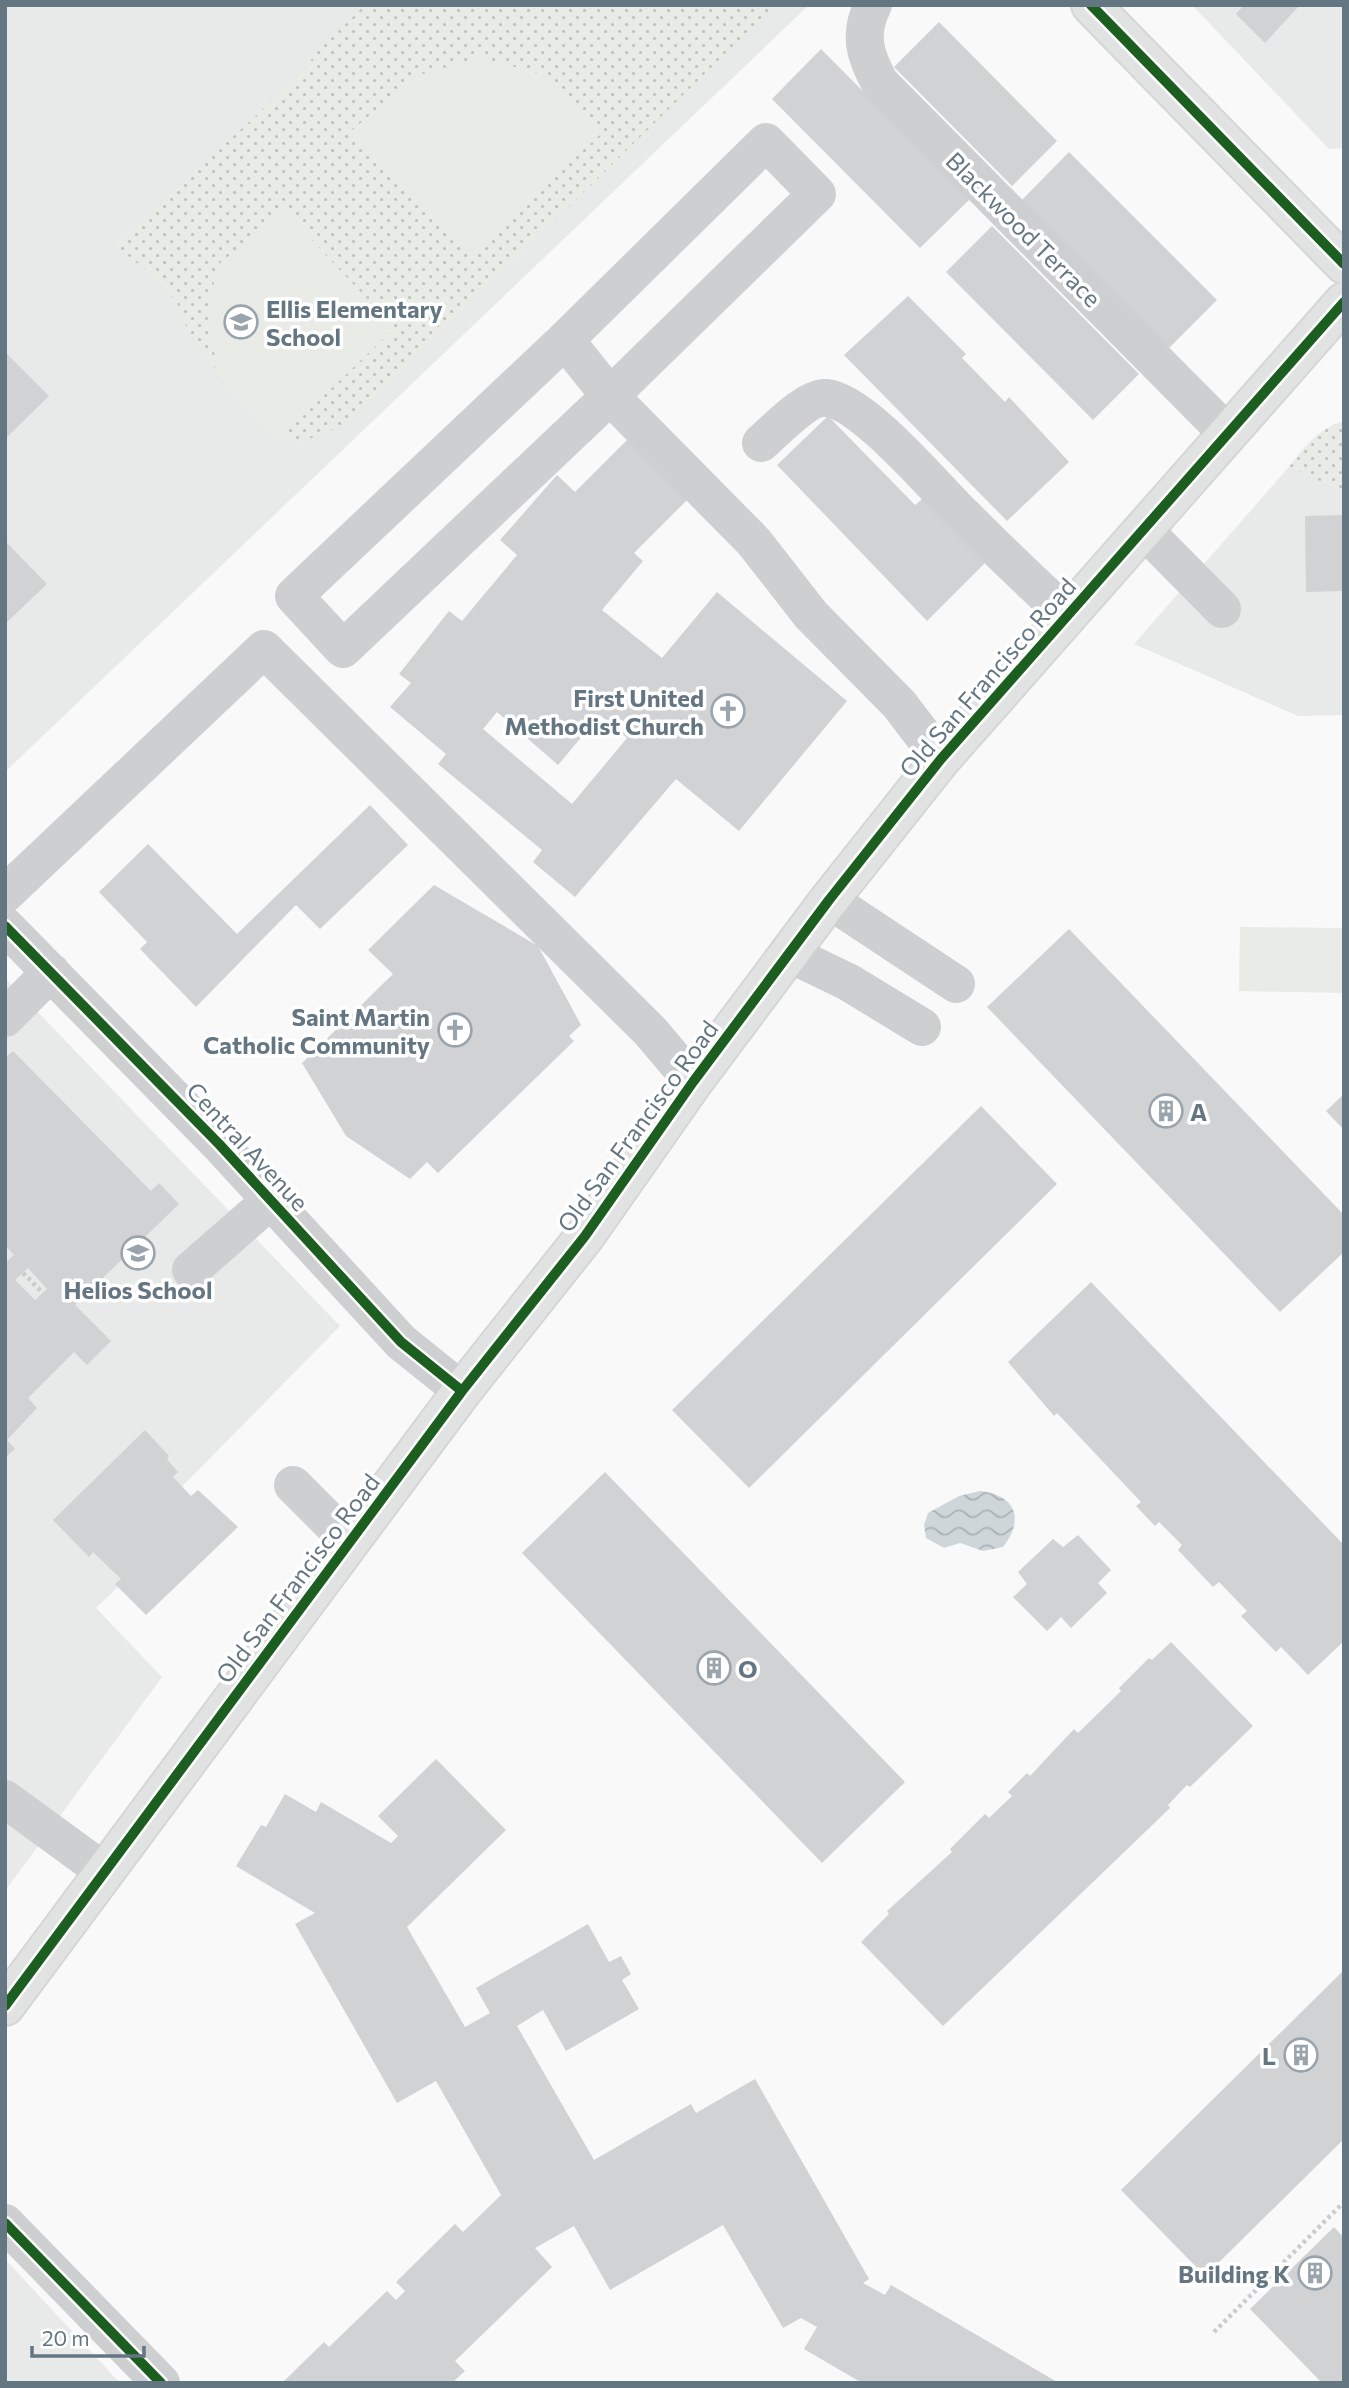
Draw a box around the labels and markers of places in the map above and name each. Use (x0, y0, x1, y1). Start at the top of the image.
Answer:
place label: Ellis Elementary School (266, 294, 443, 351)
school or university icon: Ellis Elementary School (222, 303, 260, 341)
place label: First United Methodist Church (505, 683, 704, 740)
church icon: First United Methodist Church (709, 692, 747, 730)
place label: Saint Martin Catholic Community (203, 1002, 430, 1059)
church icon: Saint Martin Catholic Community (436, 1011, 474, 1049)
building icon: A (1147, 1092, 1185, 1130)
place label: A (1190, 1097, 1207, 1126)
school or university icon: Helios School (119, 1234, 157, 1272)
place label: Helios School (64, 1275, 212, 1304)
building icon: O (695, 1649, 733, 1687)
place label: O (738, 1654, 758, 1683)
building icon: L (1282, 2036, 1320, 2074)
place label: L (1262, 2041, 1276, 2070)
building icon: Building K (1296, 2254, 1334, 2292)
place label: Building K (1178, 2259, 1290, 2288)

